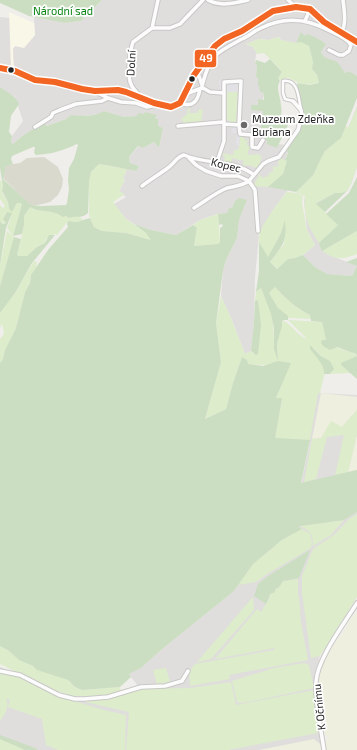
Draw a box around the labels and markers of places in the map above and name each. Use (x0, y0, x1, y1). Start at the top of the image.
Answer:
unlabelled marker (6, 65, 16, 75)
unlabelled marker (187, 74, 197, 84)
place label: Muzeum Zdeňka Buriana (252, 112, 334, 138)
marker: Muzeum Zdeňka Buriana (239, 120, 249, 130)

